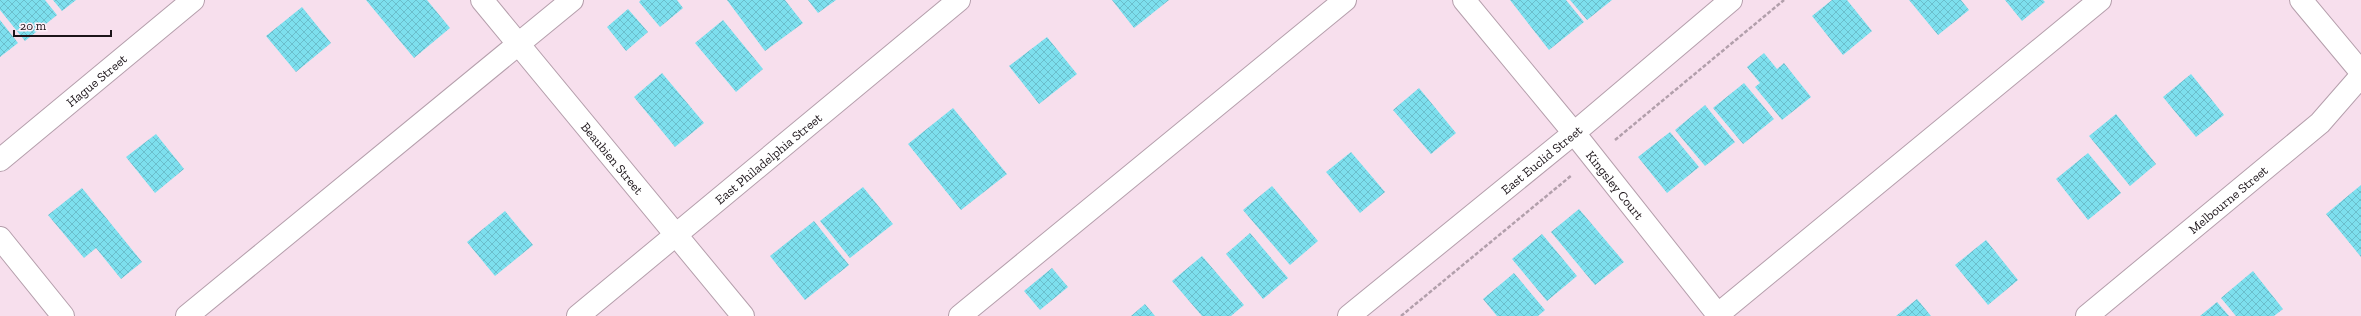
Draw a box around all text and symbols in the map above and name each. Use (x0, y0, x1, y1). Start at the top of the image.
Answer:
scale bar (14, 12, 111, 38)
text: 20 m (20, 19, 47, 33)
street label: Hague Street (63, 51, 130, 110)
street label: East Philadelphia Street (712, 110, 825, 207)
street label: Beaubien Street (578, 119, 647, 197)
street label: East Euclid Street (1498, 122, 1585, 197)
street label: Kingsley Court (1583, 148, 1647, 223)
street label: Melbourne Street (2185, 162, 2271, 236)

